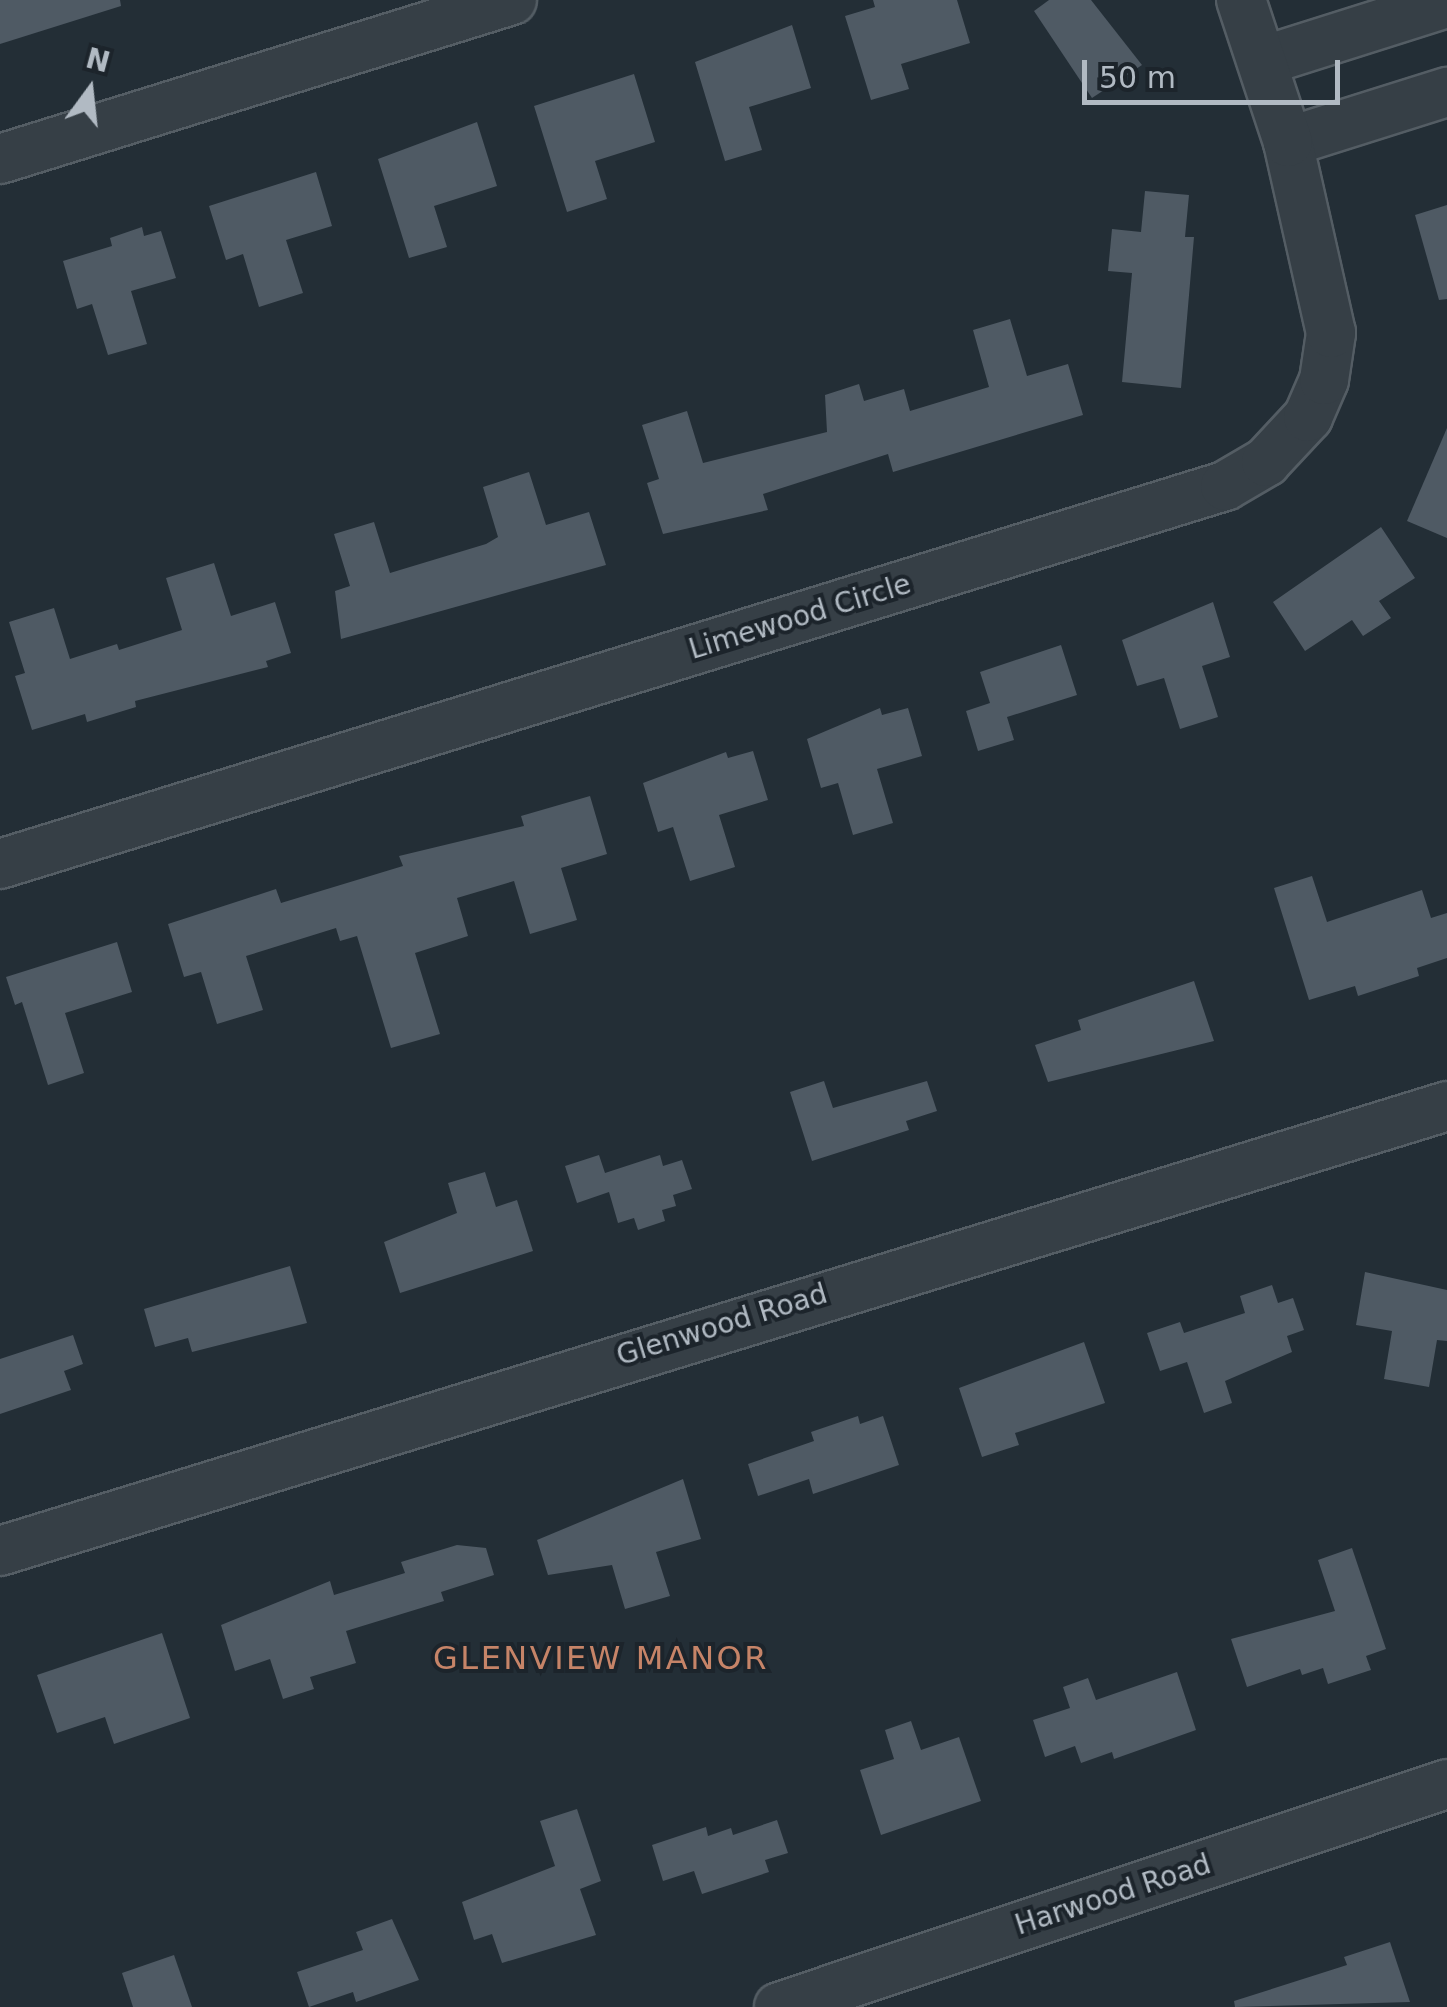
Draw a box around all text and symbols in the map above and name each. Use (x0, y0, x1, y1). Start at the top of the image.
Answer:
north arrow (40, 40, 140, 140)
scale bar (1087, 40, 1344, 102)
text: N (82, 42, 113, 80)
text: 50 m (1099, 60, 1176, 95)
street label: Limewood Circle (685, 567, 915, 667)
street label: Glenwood Road (613, 1277, 831, 1373)
district label: GLENVIEW MANOR (433, 1639, 769, 1677)
street label: Harwood Road (1011, 1848, 1215, 1942)

